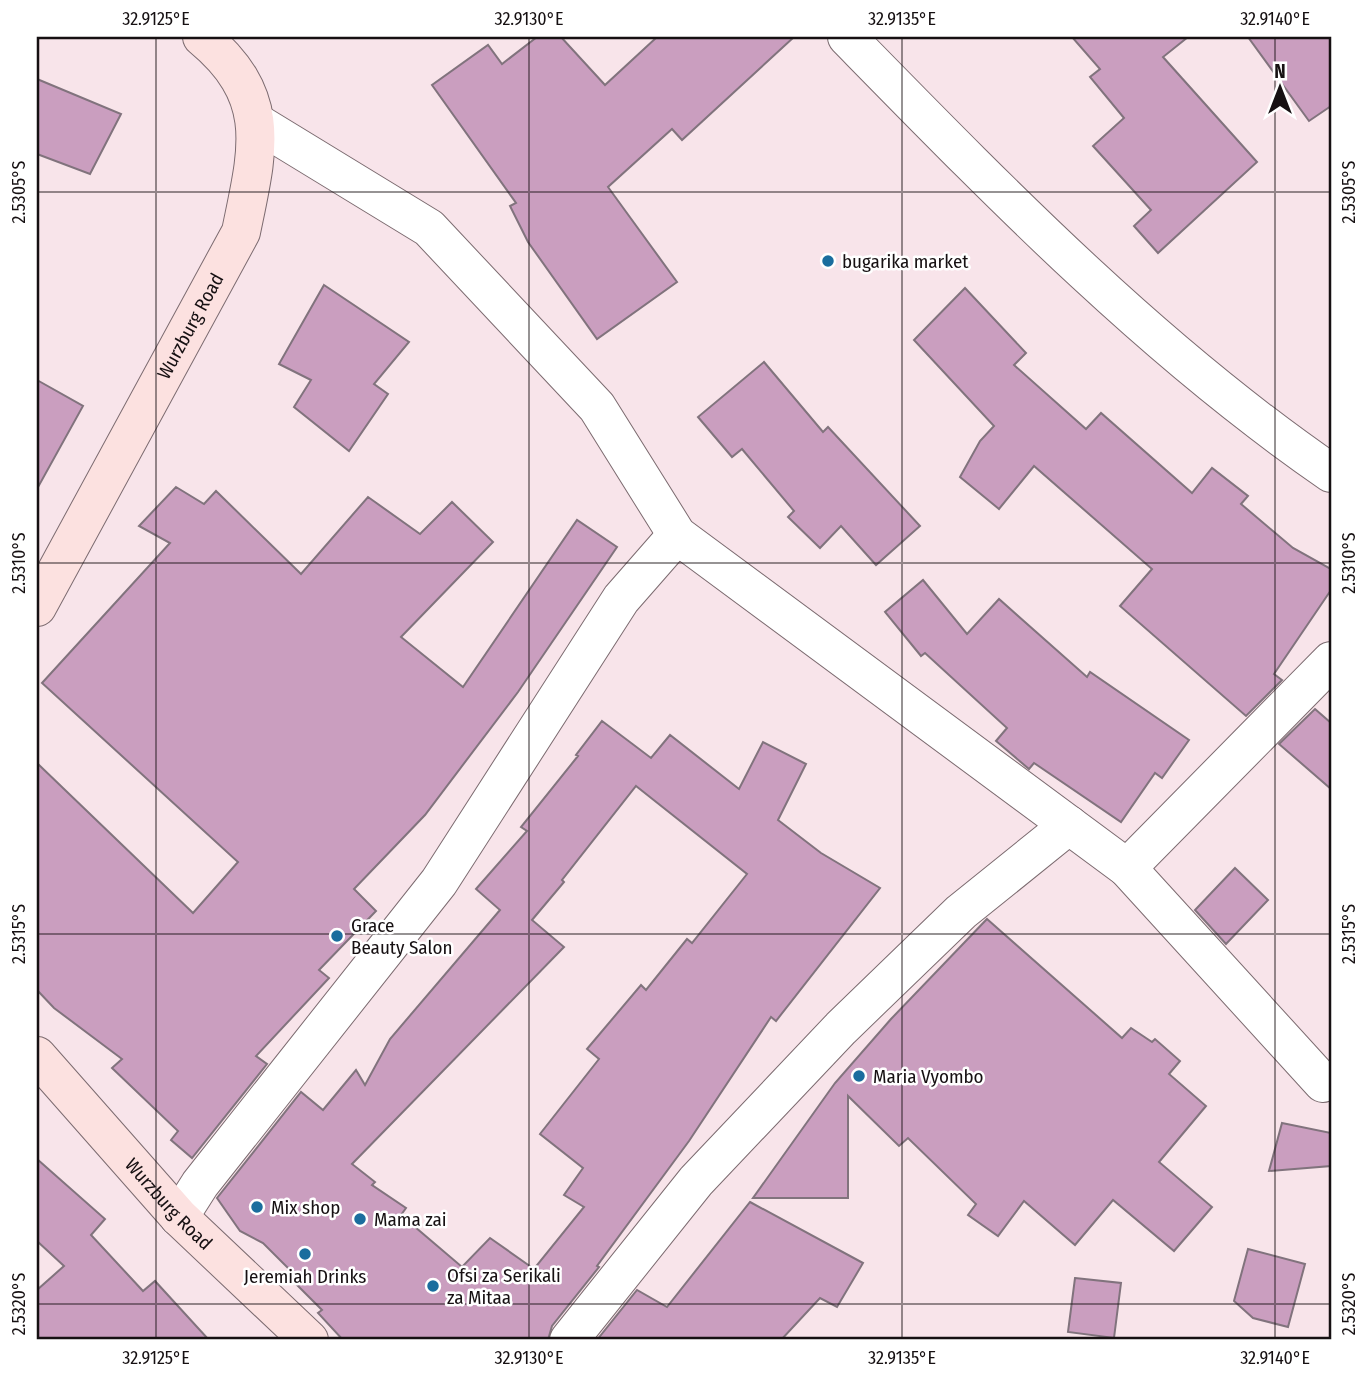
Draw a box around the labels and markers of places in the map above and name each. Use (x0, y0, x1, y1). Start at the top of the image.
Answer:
place label: bugarika market (842, 250, 969, 273)
marker: bugarika market (820, 253, 836, 269)
place label: Grace Beauty Salon (351, 914, 452, 959)
marker: Grace Beauty Salon (329, 928, 345, 944)
place label: Maria Vyombo (873, 1065, 984, 1088)
marker: Maria Vyombo (851, 1068, 867, 1084)
place label: Mix shop (271, 1196, 340, 1219)
marker: Mix shop (249, 1199, 265, 1215)
place label: Mama zai (374, 1208, 447, 1231)
marker: Mama zai (352, 1211, 368, 1227)
marker: Jeremiah Drinks (297, 1246, 313, 1262)
place label: Ofsi za Serikali za Mitaa (447, 1264, 561, 1309)
place label: Jeremiah Drinks (244, 1265, 366, 1288)
marker: Ofsi za Serikali za Mitaa (425, 1278, 441, 1294)

